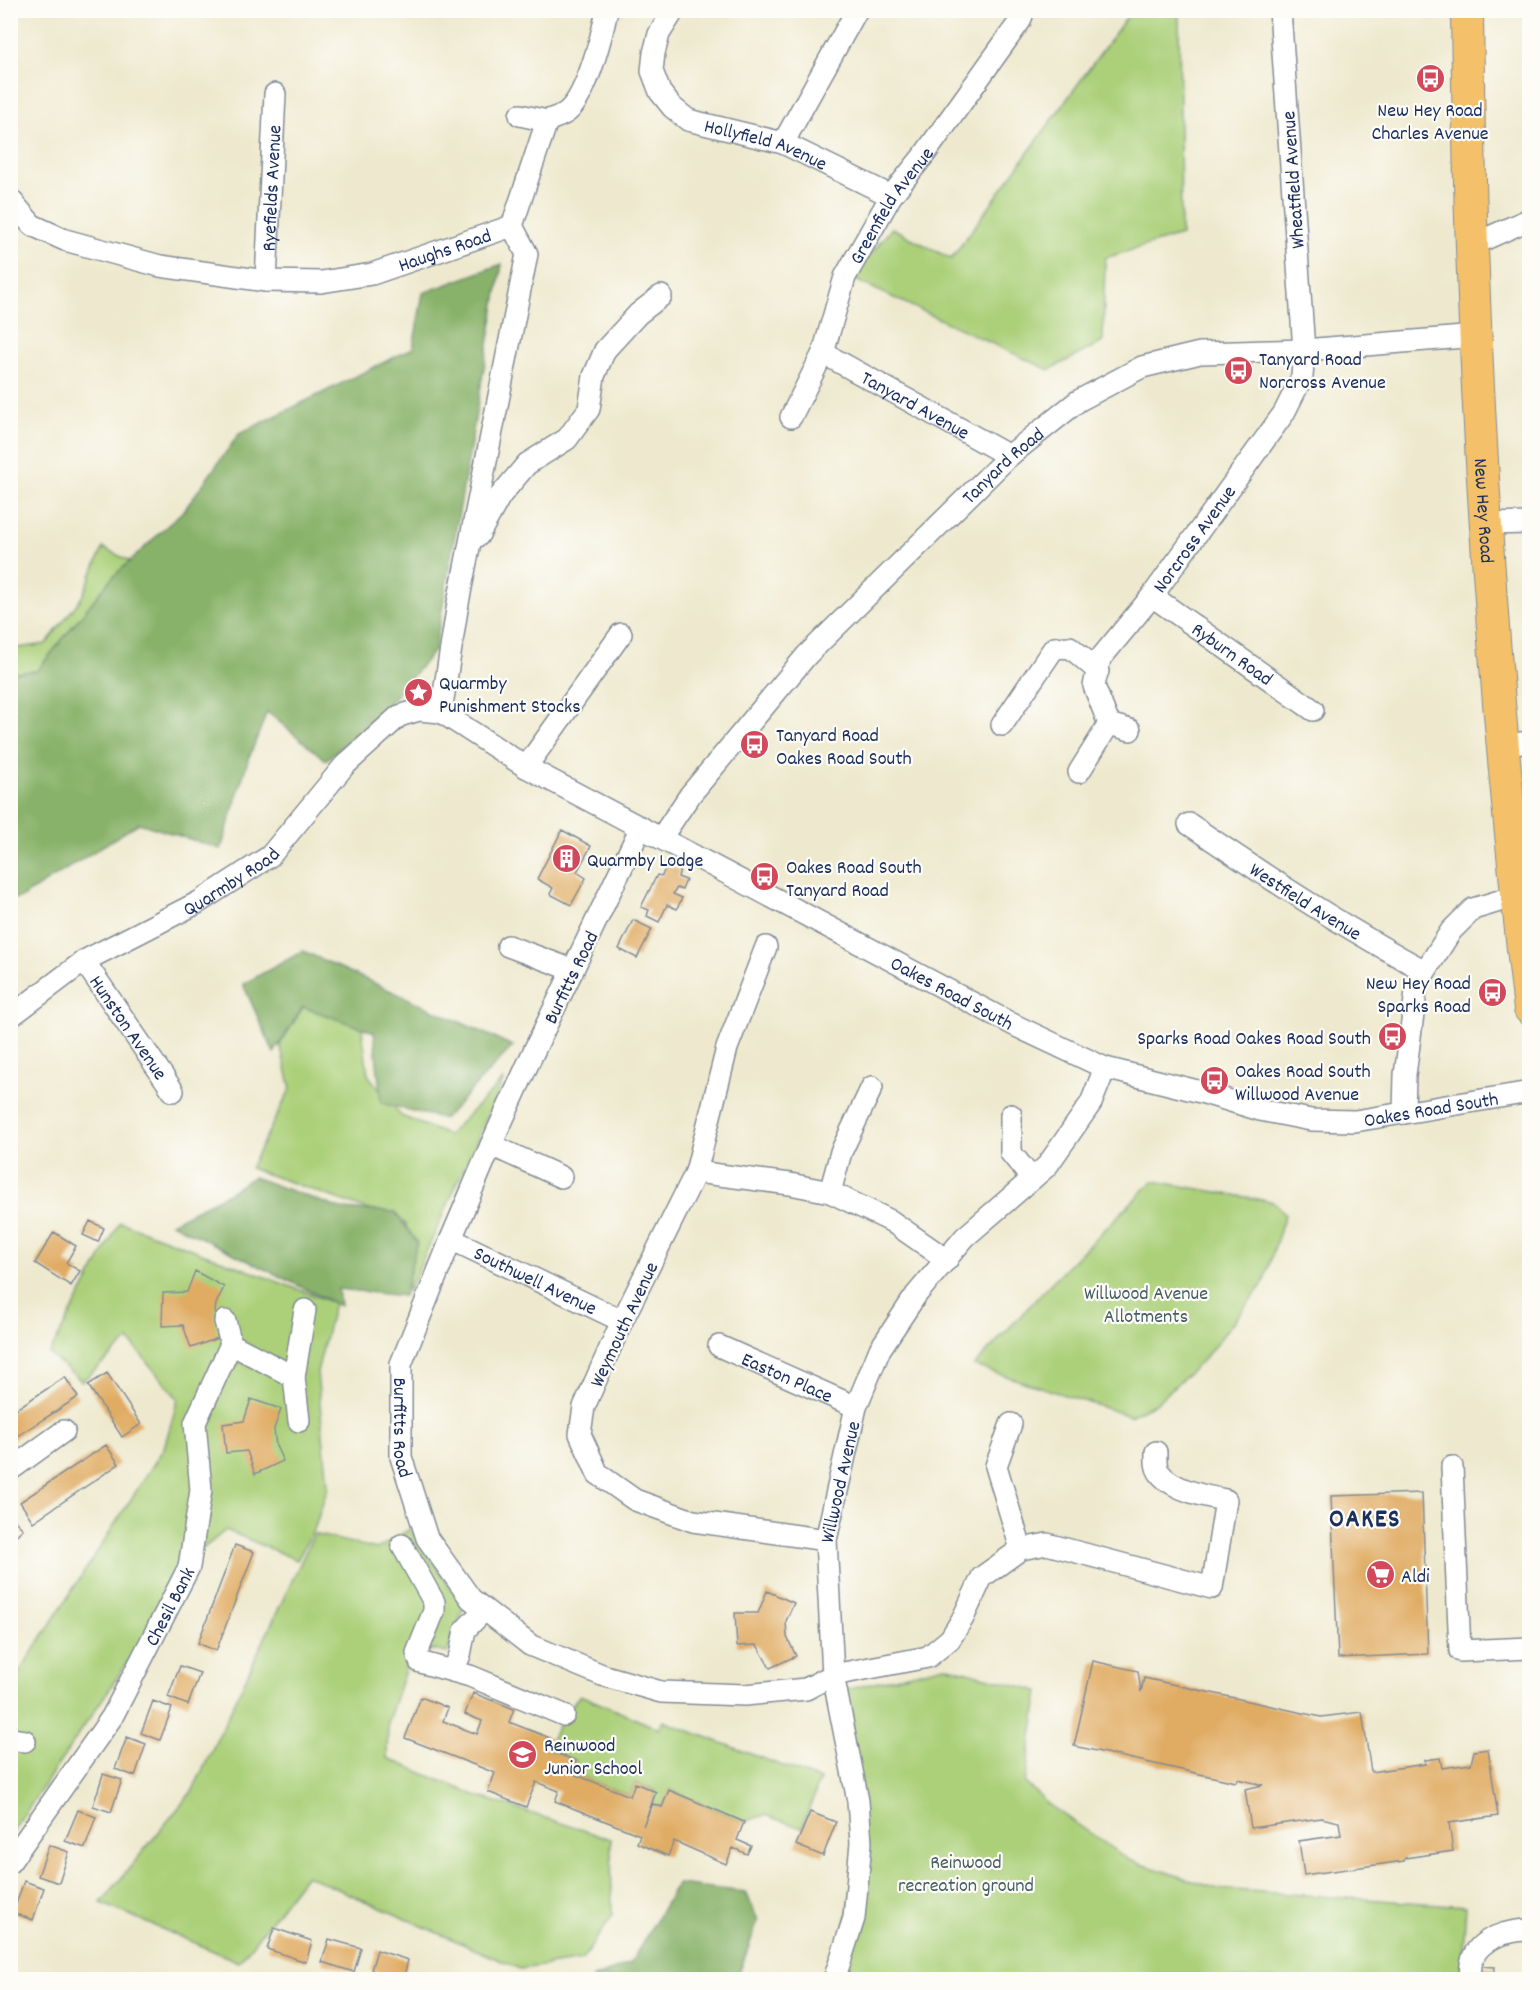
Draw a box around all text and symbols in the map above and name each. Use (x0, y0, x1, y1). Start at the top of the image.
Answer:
bus stop icon: New Hey Road Charles Avenue (1414, 63, 1446, 95)
place label: New Hey Road Charles Avenue (1371, 98, 1489, 149)
street label: Wheatfield Avenue (1276, 110, 1314, 249)
street label: Hollyfield Avenue (701, 113, 831, 180)
street label: Ryefields Avenue (256, 124, 291, 252)
street label: Greenfield Avenue (844, 142, 942, 270)
street label: Haughs Road (395, 223, 496, 281)
place label: Tanyard Road Norcross Avenue (1259, 347, 1386, 398)
bus stop icon: Tanyard Road Norcross Avenue (1222, 354, 1254, 386)
street label: Tanyard Avenue (855, 366, 974, 448)
street label: Tanyard Road (957, 422, 1051, 512)
street label: New Hey Road (1465, 457, 1499, 564)
street label: Norcross Avenue (1148, 480, 1244, 600)
street label: Ryburn Road (1185, 617, 1277, 694)
place label: Quarmby Punishment Stocks (439, 671, 581, 722)
place icon: Quarmby Punishment Stocks (402, 677, 434, 709)
place label: Tanyard Road Oakes Road South (776, 723, 912, 774)
bus stop icon: Tanyard Road Oakes Road South (739, 729, 771, 761)
street label: Quarmby Road (179, 843, 288, 925)
building icon: Quarmby Lodge (550, 843, 582, 875)
place label: Quarmby Lodge (587, 848, 703, 876)
place label: Oakes Road South Tanyard Road (786, 855, 922, 906)
street label: Westfield Avenue (1243, 857, 1366, 949)
bus stop icon: Oakes Road South Tanyard Road (749, 861, 781, 893)
street label: Burfitts Road (538, 927, 607, 1029)
street label: Oakes Road South (884, 951, 1018, 1039)
street label: Hunston Avenue (81, 971, 173, 1087)
place label: New Hey Road Sparks Road (1366, 971, 1471, 1022)
bus stop icon: New Hey Road Sparks Road (1476, 977, 1508, 1009)
bus stop icon: Sparks Road Oakes Road South (1376, 1021, 1408, 1053)
place label: Sparks Road Oakes Road South (1137, 1026, 1371, 1054)
place label: Oakes Road South Willwood Avenue (1235, 1059, 1371, 1110)
bus stop icon: Oakes Road South Willwood Avenue (1198, 1065, 1230, 1097)
street label: Oakes Road South (1362, 1086, 1501, 1136)
street label: Southwell Avenue (468, 1241, 601, 1324)
street label: Weymouth Avenue (584, 1258, 667, 1393)
park label: Willwood Avenue Allotments (1084, 1281, 1208, 1332)
street label: Easton Place (736, 1347, 837, 1412)
street label: Burfitts Road (384, 1378, 418, 1482)
street label: Willwood Avenue (815, 1419, 869, 1546)
district label: OAKES (1329, 1502, 1401, 1539)
supermarket icon: Aldi (1364, 1559, 1396, 1591)
street label: Chesil Bank (140, 1563, 204, 1652)
place label: Aldi (1401, 1564, 1430, 1592)
place label: Reinwood Junior School (544, 1733, 643, 1784)
school or university icon: Reinwood Junior School (507, 1739, 539, 1771)
park label: Reinwood recreation ground (898, 1850, 1034, 1901)

